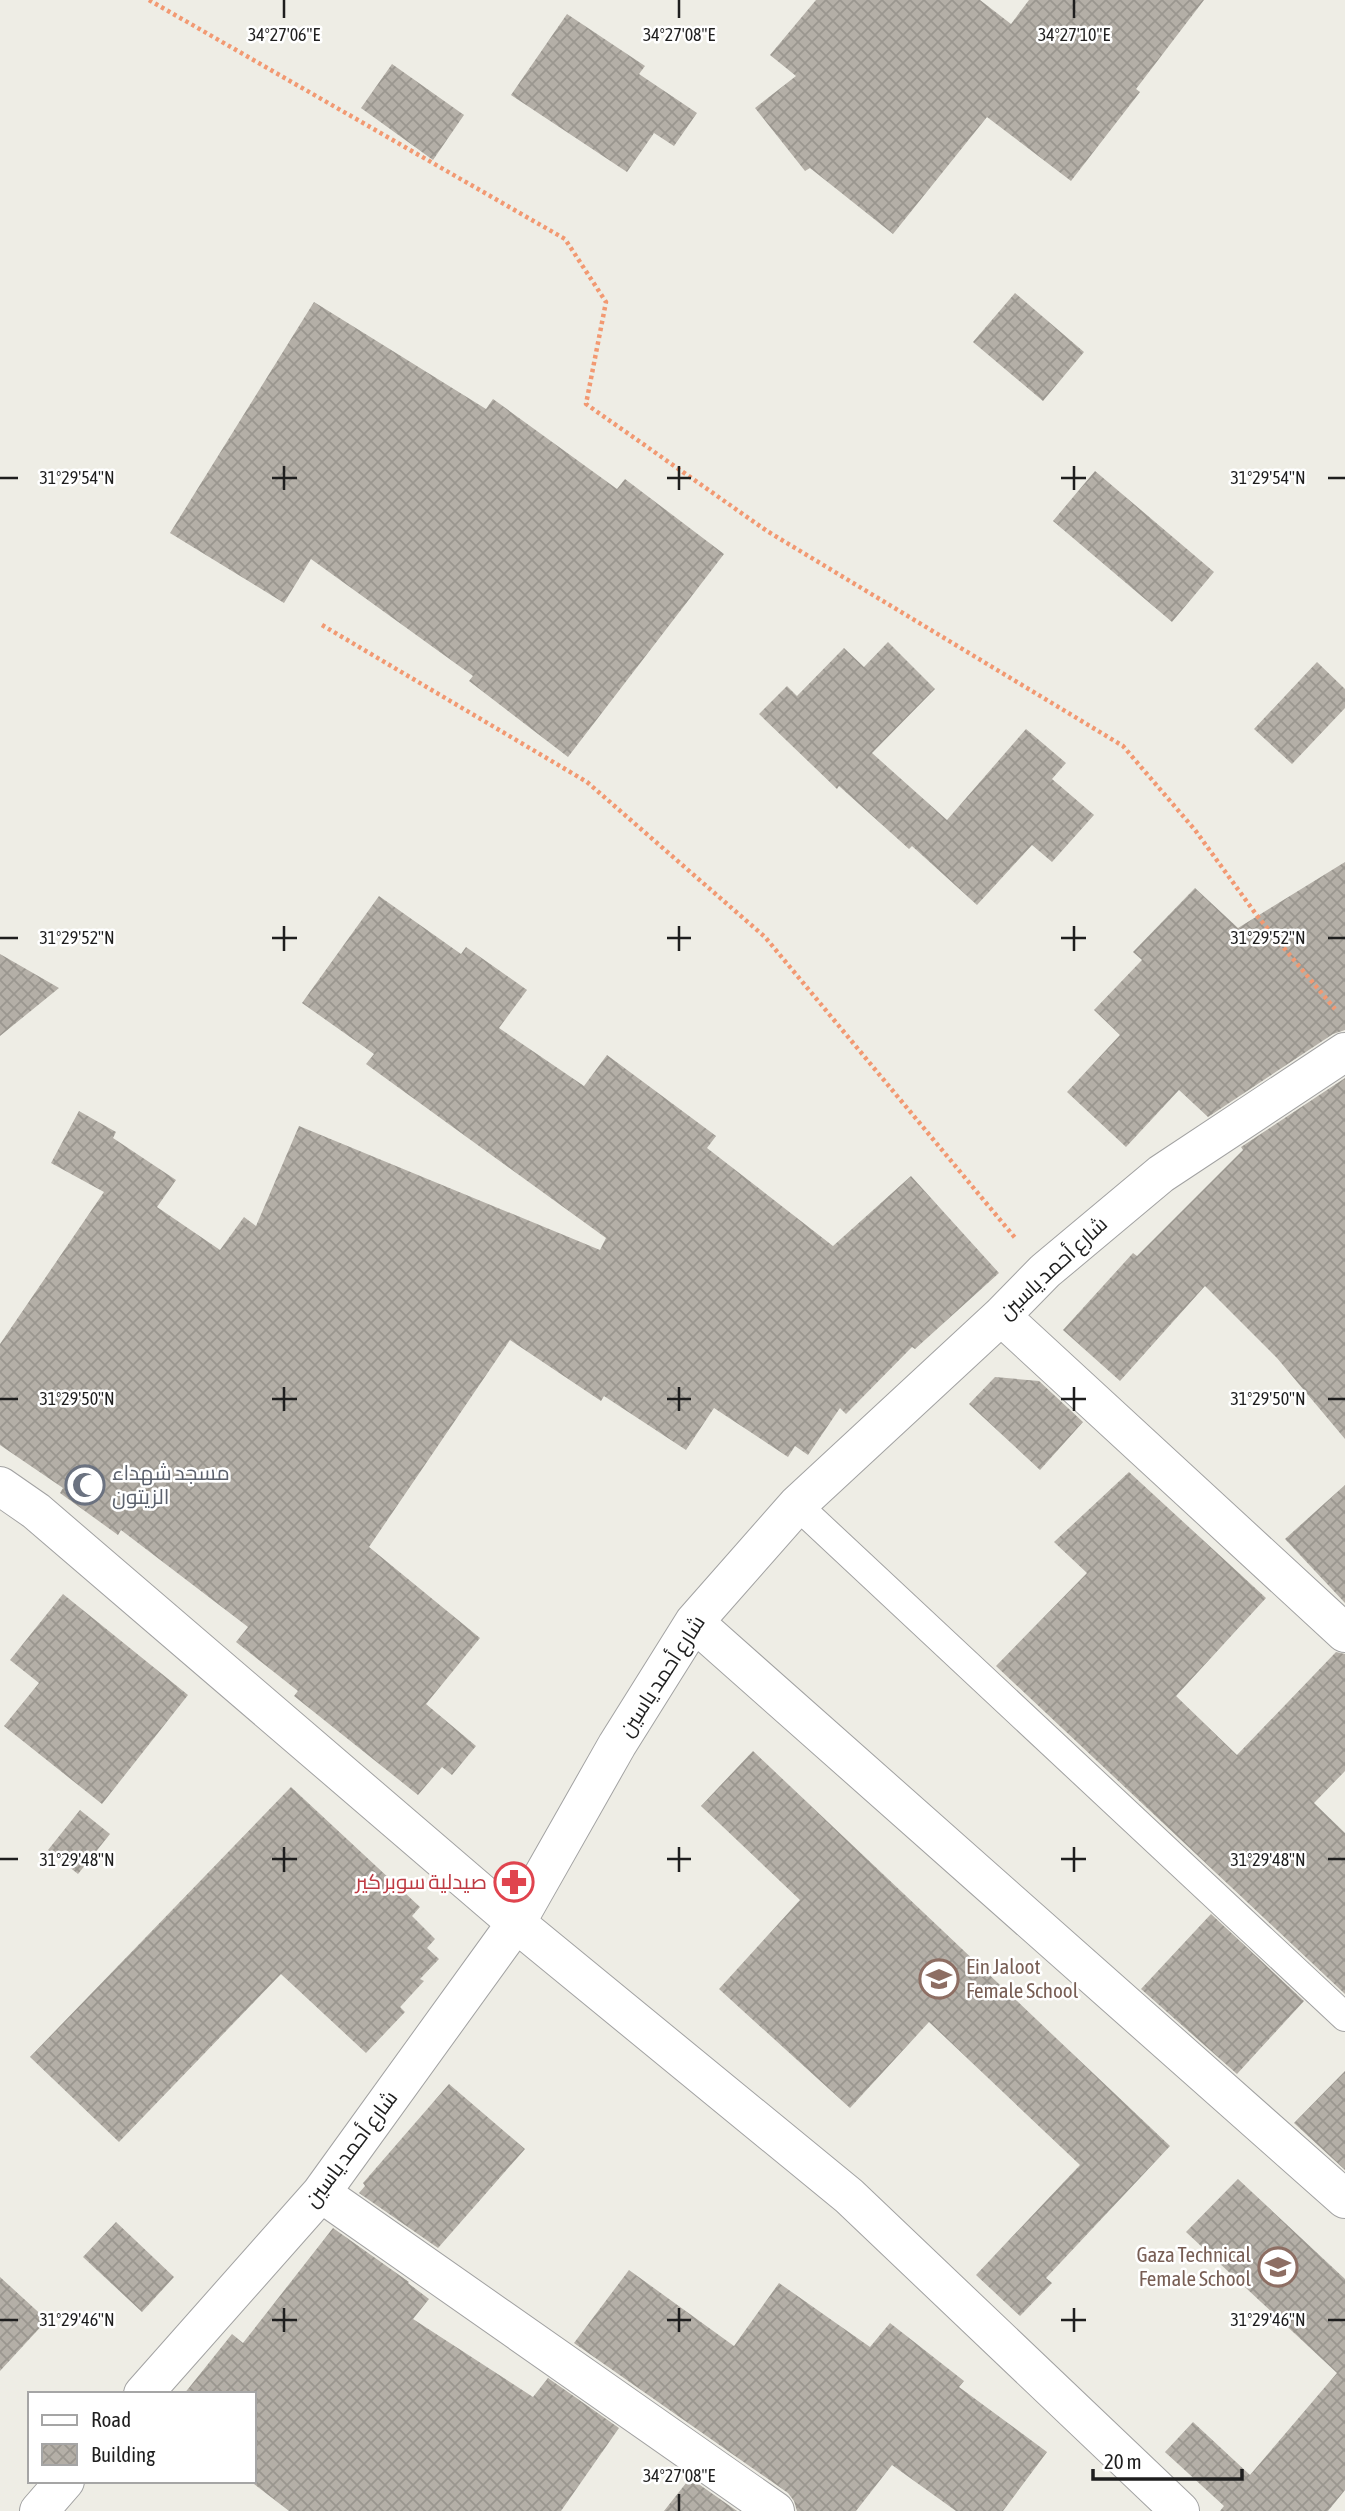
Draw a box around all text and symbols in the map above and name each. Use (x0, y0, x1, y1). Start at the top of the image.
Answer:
text: 34°27'06"E (248, 24, 320, 45)
text: 34°27'08"E (643, 24, 715, 45)
text: 34°27'10"E (1038, 24, 1110, 45)
text: 31°29'54"N (39, 467, 115, 488)
text: 31°29'54"N (1230, 467, 1306, 488)
text: 31°29'52"N (39, 927, 115, 948)
text: 31°29'52"N (1230, 927, 1306, 948)
street label: شارع أحمد ياسين (993, 1211, 1113, 1326)
text: 31°29'50"N (39, 1388, 115, 1409)
text: 31°29'50"N (1230, 1388, 1306, 1409)
place label: مسجد شهداء الزيتون (112, 1460, 230, 1510)
mosque icon: مسجد شهداء الزيتون (64, 1464, 106, 1506)
street label: شارع أحمد ياسين (613, 1611, 712, 1742)
text: 31°29'48"N (39, 1849, 115, 1870)
text: 31°29'48"N (1230, 1849, 1306, 1870)
pharmacy icon: صيدلية سوبر كير (493, 1861, 535, 1903)
place label: صيدلية سوبر كير (355, 1869, 487, 1894)
place label: Ein Jaloot Female School (966, 1954, 1079, 2002)
school or university icon: Ein Jaloot Female School (918, 1958, 960, 2000)
street label: شارع أحمد ياسين (299, 2086, 404, 2213)
place label: Gaza Technical Female School (1136, 2242, 1251, 2290)
school or university icon: Gaza Technical Female School (1257, 2246, 1299, 2288)
text: 31°29'46"N (39, 2309, 115, 2330)
text: 31°29'46"N (1230, 2309, 1306, 2330)
legend (28, 2392, 256, 2483)
text: Road (91, 2407, 131, 2431)
scale bar (1093, 2438, 1242, 2482)
text: Building (91, 2442, 155, 2466)
text: 20 m (1104, 2449, 1142, 2473)
text: 34°27'08"E (643, 2465, 715, 2486)

